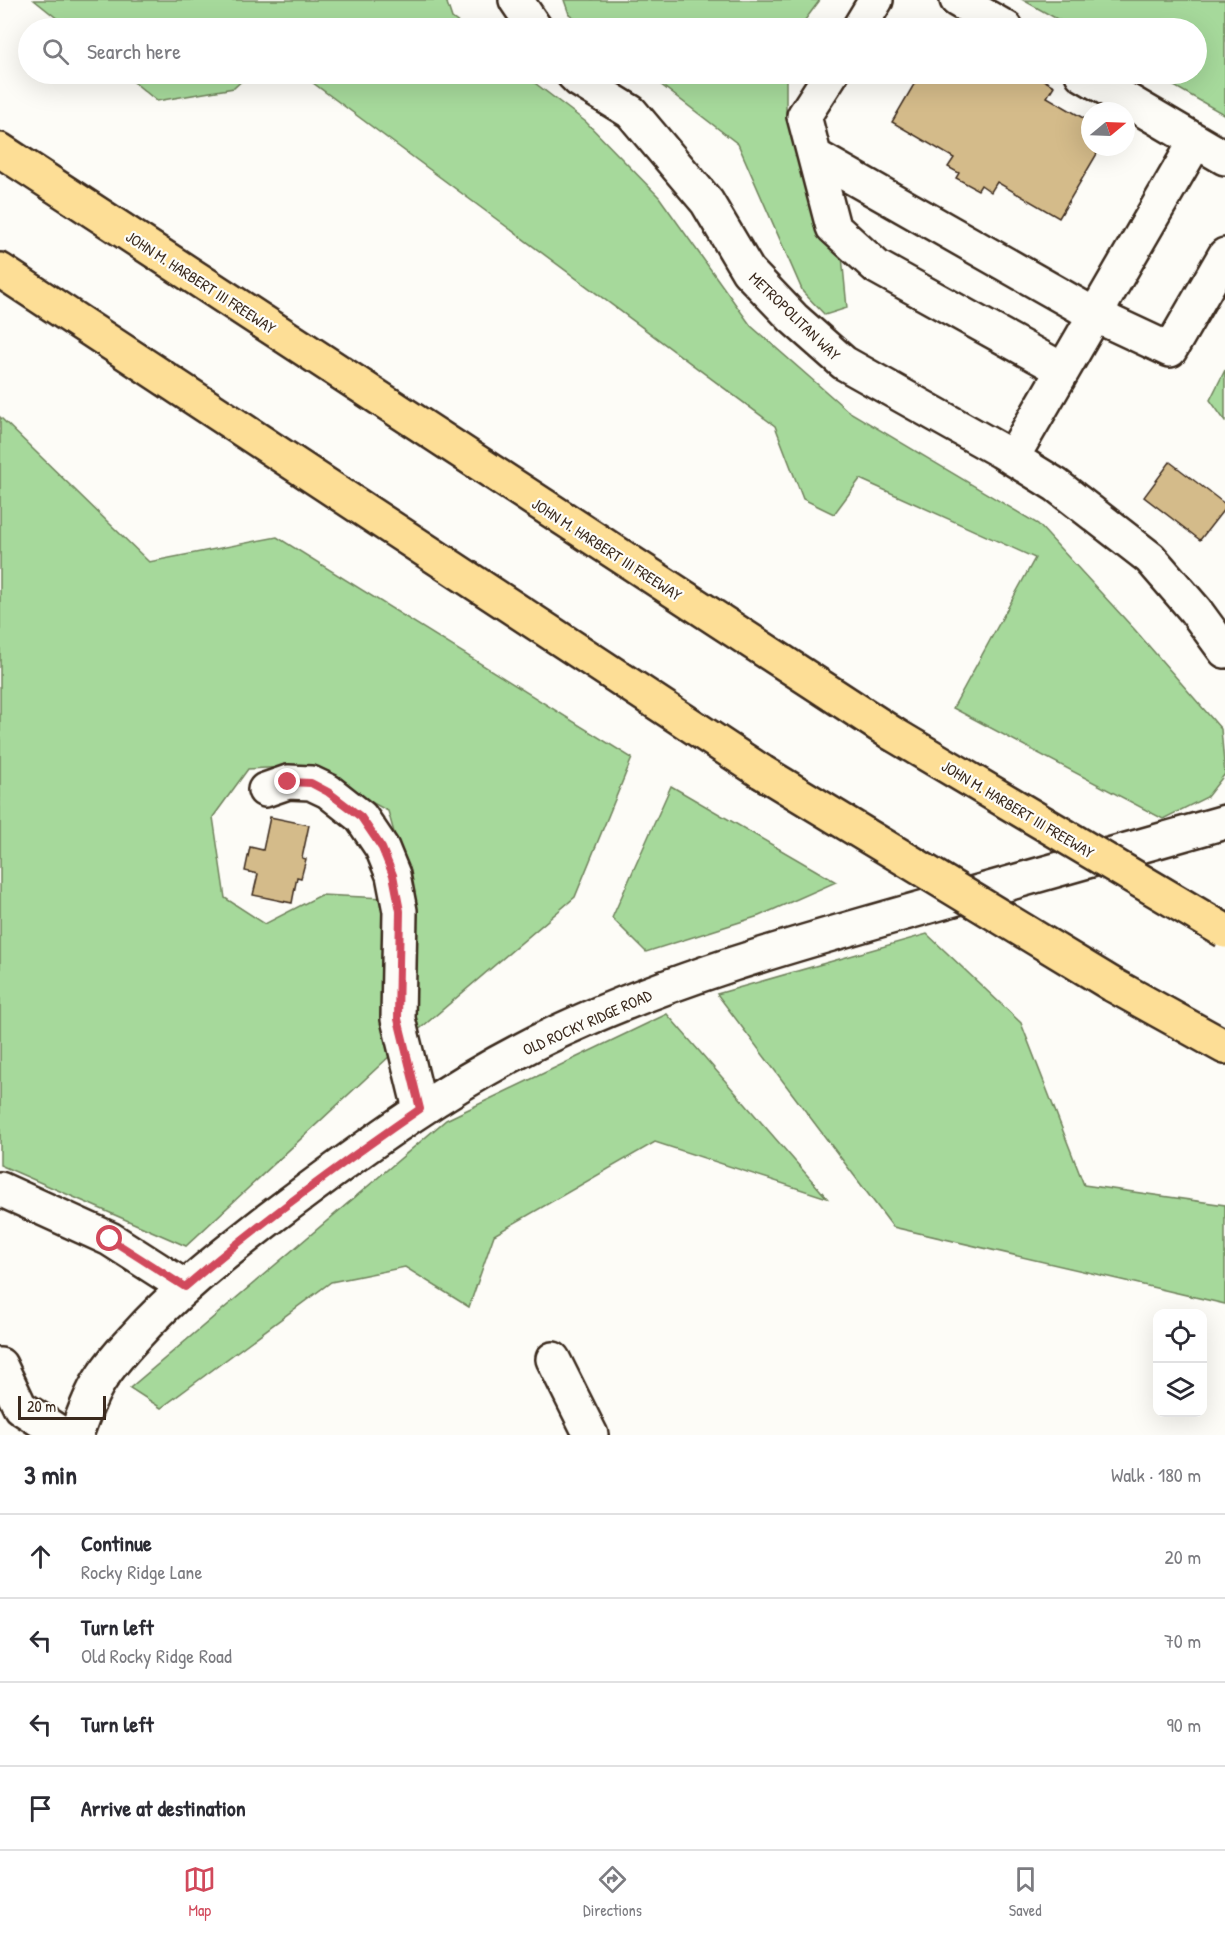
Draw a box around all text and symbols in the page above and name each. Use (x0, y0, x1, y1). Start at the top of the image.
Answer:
search box (18, 18, 1207, 84)
icon: search (39, 35, 72, 68)
text: Search here (87, 36, 181, 66)
north arrow (1081, 102, 1135, 156)
street label: JOHN M. HARBERT III FREEWAY (122, 225, 280, 339)
street label: METROPOLITAN WAY (745, 267, 845, 365)
street label: JOHN M. HARBERT III FREEWAY (528, 492, 686, 606)
street label: JOHN M. HARBERT III FREEWAY (938, 755, 1098, 863)
route end (274, 768, 300, 794)
street label: OLD ROCKY RIDGE ROAD (519, 984, 655, 1060)
route start (96, 1225, 122, 1251)
map controls (1153, 1309, 1207, 1417)
button: locate (1153, 1309, 1207, 1363)
button: layers (1153, 1363, 1207, 1417)
scale bar (18, 1393, 106, 1420)
text: 20 m (27, 1395, 56, 1417)
text: 3 min (24, 1457, 77, 1492)
text: Walk · 180 m (1111, 1461, 1201, 1488)
text: Continue (81, 1528, 152, 1558)
icon: ahead (24, 1540, 57, 1573)
text: 20 m (1164, 1543, 1201, 1570)
text: Rocky Ridge Lane (81, 1558, 202, 1585)
text: Turn left (81, 1612, 154, 1642)
icon: left (24, 1624, 57, 1657)
text: 70 m (1164, 1627, 1201, 1654)
text: Old Rocky Ridge Road (81, 1642, 232, 1669)
icon: left (24, 1708, 57, 1741)
text: Turn left (81, 1709, 154, 1739)
text: 90 m (1167, 1711, 1201, 1738)
icon: arrive (24, 1792, 57, 1825)
text: Arrive at destination (81, 1793, 246, 1823)
tab: Map (183, 1863, 216, 1921)
tab: Directions (583, 1863, 642, 1921)
tab: Saved (1009, 1863, 1042, 1921)

